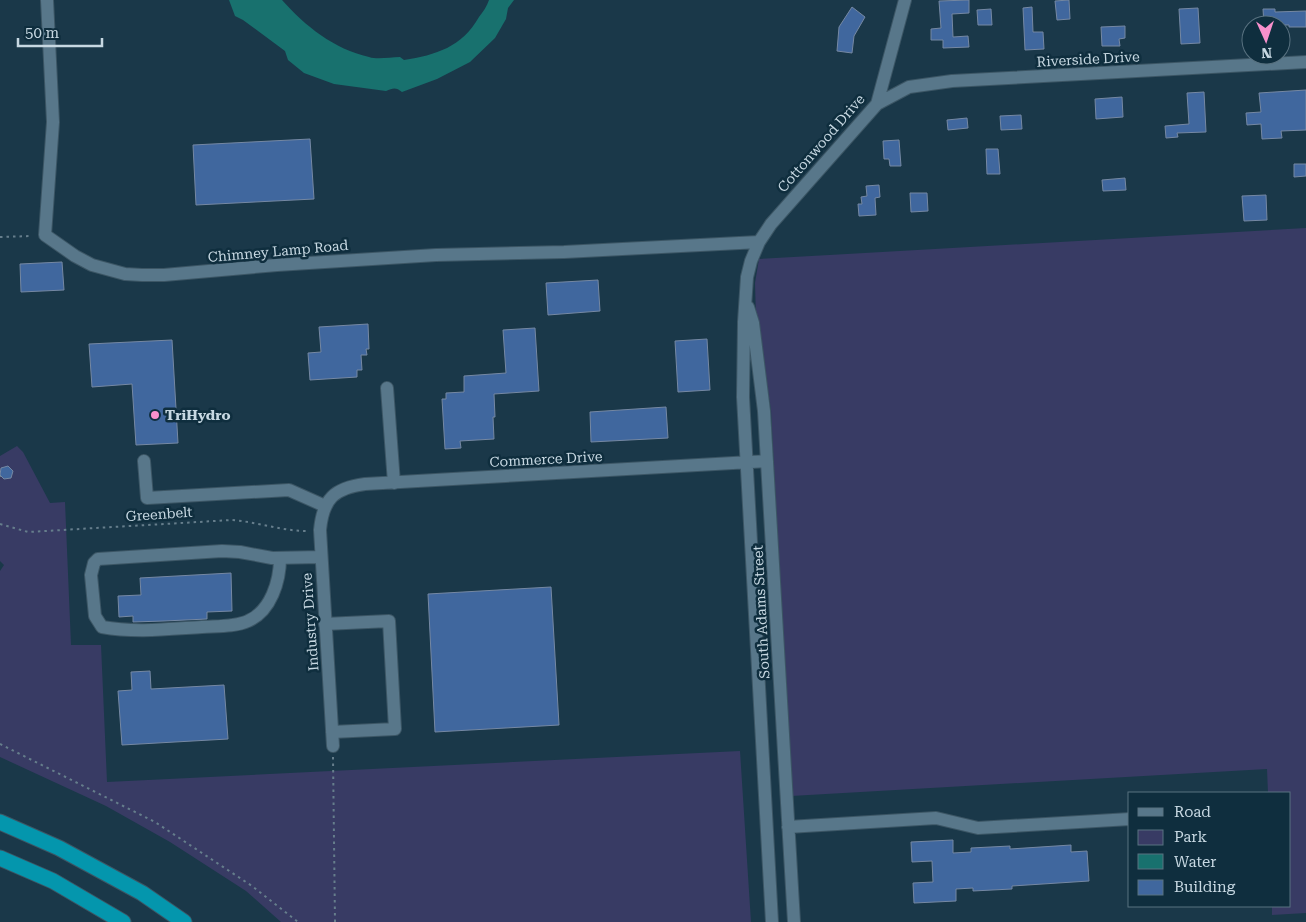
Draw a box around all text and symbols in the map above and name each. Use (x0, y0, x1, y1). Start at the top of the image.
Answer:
scale bar (18, 15, 101, 47)
north arrow (1241, 15, 1291, 65)
text: 50 m (25, 24, 60, 42)
text: N (1261, 45, 1272, 61)
street label: Riverside Drive (1036, 48, 1140, 70)
street label: Cottonwood Drive (774, 91, 868, 195)
street label: Chimney Lamp Road (207, 237, 349, 265)
place label: TriHydro (165, 407, 230, 423)
marker: TriHydro (149, 409, 161, 421)
street label: Commerce Drive (489, 448, 603, 470)
street label: Greenbelt (125, 504, 193, 524)
street label: South Adams Street (750, 545, 772, 679)
street label: Industry Drive (299, 572, 321, 672)
legend (1128, 792, 1291, 907)
text: Road (1174, 803, 1211, 821)
text: Park (1174, 828, 1208, 846)
text: Water (1174, 853, 1216, 871)
text: Building (1174, 878, 1236, 896)

